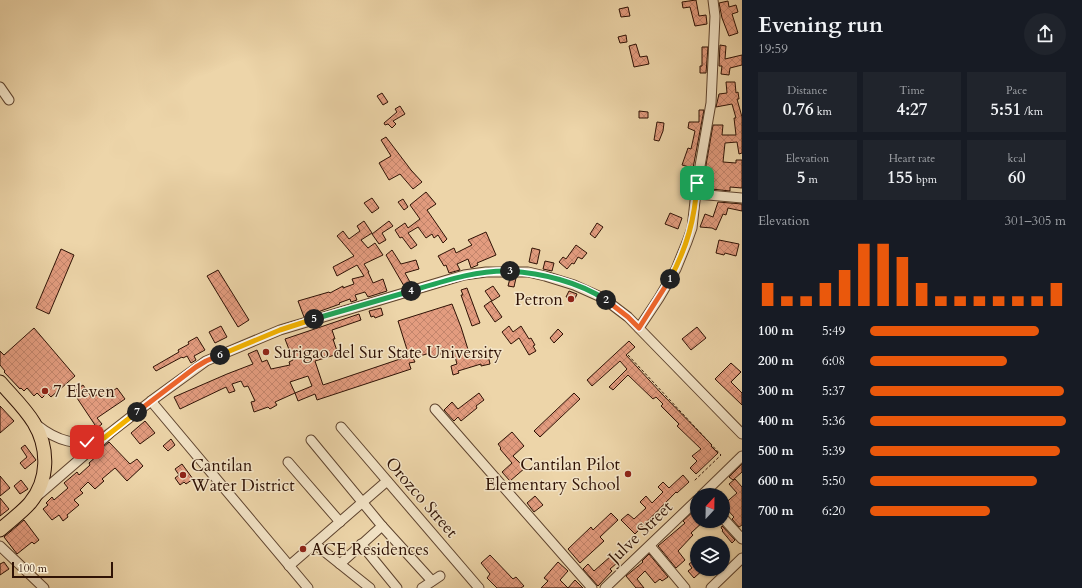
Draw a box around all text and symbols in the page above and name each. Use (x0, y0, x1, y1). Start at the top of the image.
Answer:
text: Evening run (758, 10, 883, 40)
button: share (1024, 13, 1066, 55)
text: 19:59 (758, 40, 788, 58)
text: Distance (787, 83, 827, 98)
text: Time (899, 83, 925, 98)
text: Pace (1006, 83, 1027, 98)
text: 0.76 (783, 98, 814, 121)
text: 4:27 (896, 98, 928, 121)
text: 5:51 (990, 98, 1021, 121)
text: km (814, 104, 832, 119)
text: /km (1021, 104, 1043, 119)
text: Elevation (785, 151, 829, 166)
text: Heart rate (889, 151, 935, 166)
text: kcal (1007, 151, 1026, 166)
pin (680, 166, 714, 200)
text: 5 (797, 166, 806, 189)
text: 155 (887, 166, 913, 189)
text: 60 (1008, 166, 1025, 189)
icon: arrive (686, 172, 708, 194)
text: m (806, 172, 818, 187)
text: bpm (913, 172, 937, 187)
text: Elevation (758, 212, 810, 230)
text: 301–305 m (1004, 212, 1066, 230)
pin: 3 (500, 261, 520, 281)
text: 3 (507, 263, 513, 278)
pin: 1 (660, 269, 680, 289)
text: 1 (667, 271, 673, 286)
pin: 4 (401, 281, 421, 301)
text: 4 (408, 283, 414, 298)
place label: Petron (515, 288, 563, 311)
pin: 2 (596, 290, 616, 310)
text: 2 (603, 292, 609, 307)
marker: Petron (566, 294, 576, 304)
pin: 5 (304, 309, 324, 329)
text: 5 (311, 311, 317, 326)
text: 100 m (758, 322, 793, 340)
text: 5:49 (822, 322, 845, 340)
place label: Surigao del Sur State University (274, 341, 502, 364)
pin: 6 (210, 345, 230, 365)
text: 6 (217, 347, 223, 362)
marker: Surigao del Sur State University (261, 347, 271, 357)
text: 200 m (758, 352, 793, 370)
text: 6:08 (822, 352, 845, 370)
place label: 7 Eleven (53, 380, 115, 403)
text: 300 m (758, 382, 793, 400)
text: 5:37 (822, 382, 845, 400)
marker: 7 Eleven (40, 386, 50, 396)
pin: 7 (127, 402, 147, 422)
text: 7 (134, 404, 140, 419)
text: 400 m (758, 412, 793, 430)
text: 5:36 (822, 412, 845, 430)
pin (70, 425, 104, 459)
icon: check (76, 431, 98, 453)
text: 500 m (758, 442, 793, 460)
text: 5:39 (822, 442, 845, 460)
street label: Orozco Street (380, 452, 464, 543)
place label: Cantilan Pilot Elementary School (485, 453, 621, 496)
place label: Cantilan Water District (190, 454, 295, 497)
marker: Cantilan Pilot Elementary School (623, 469, 633, 479)
marker: Cantilan Water District (178, 470, 188, 480)
text: 600 m (758, 472, 793, 490)
text: 5:50 (822, 472, 845, 490)
north arrow (690, 488, 730, 528)
map controls (690, 488, 730, 576)
street label: Julve Street (601, 495, 678, 571)
text: 700 m (758, 502, 793, 520)
text: 6:20 (822, 502, 845, 520)
button: layers (690, 536, 730, 576)
place label: ACE Residences (311, 538, 429, 561)
marker: ACE Residences (298, 544, 308, 554)
scale bar (12, 560, 113, 579)
text: 100 m (18, 561, 47, 576)

